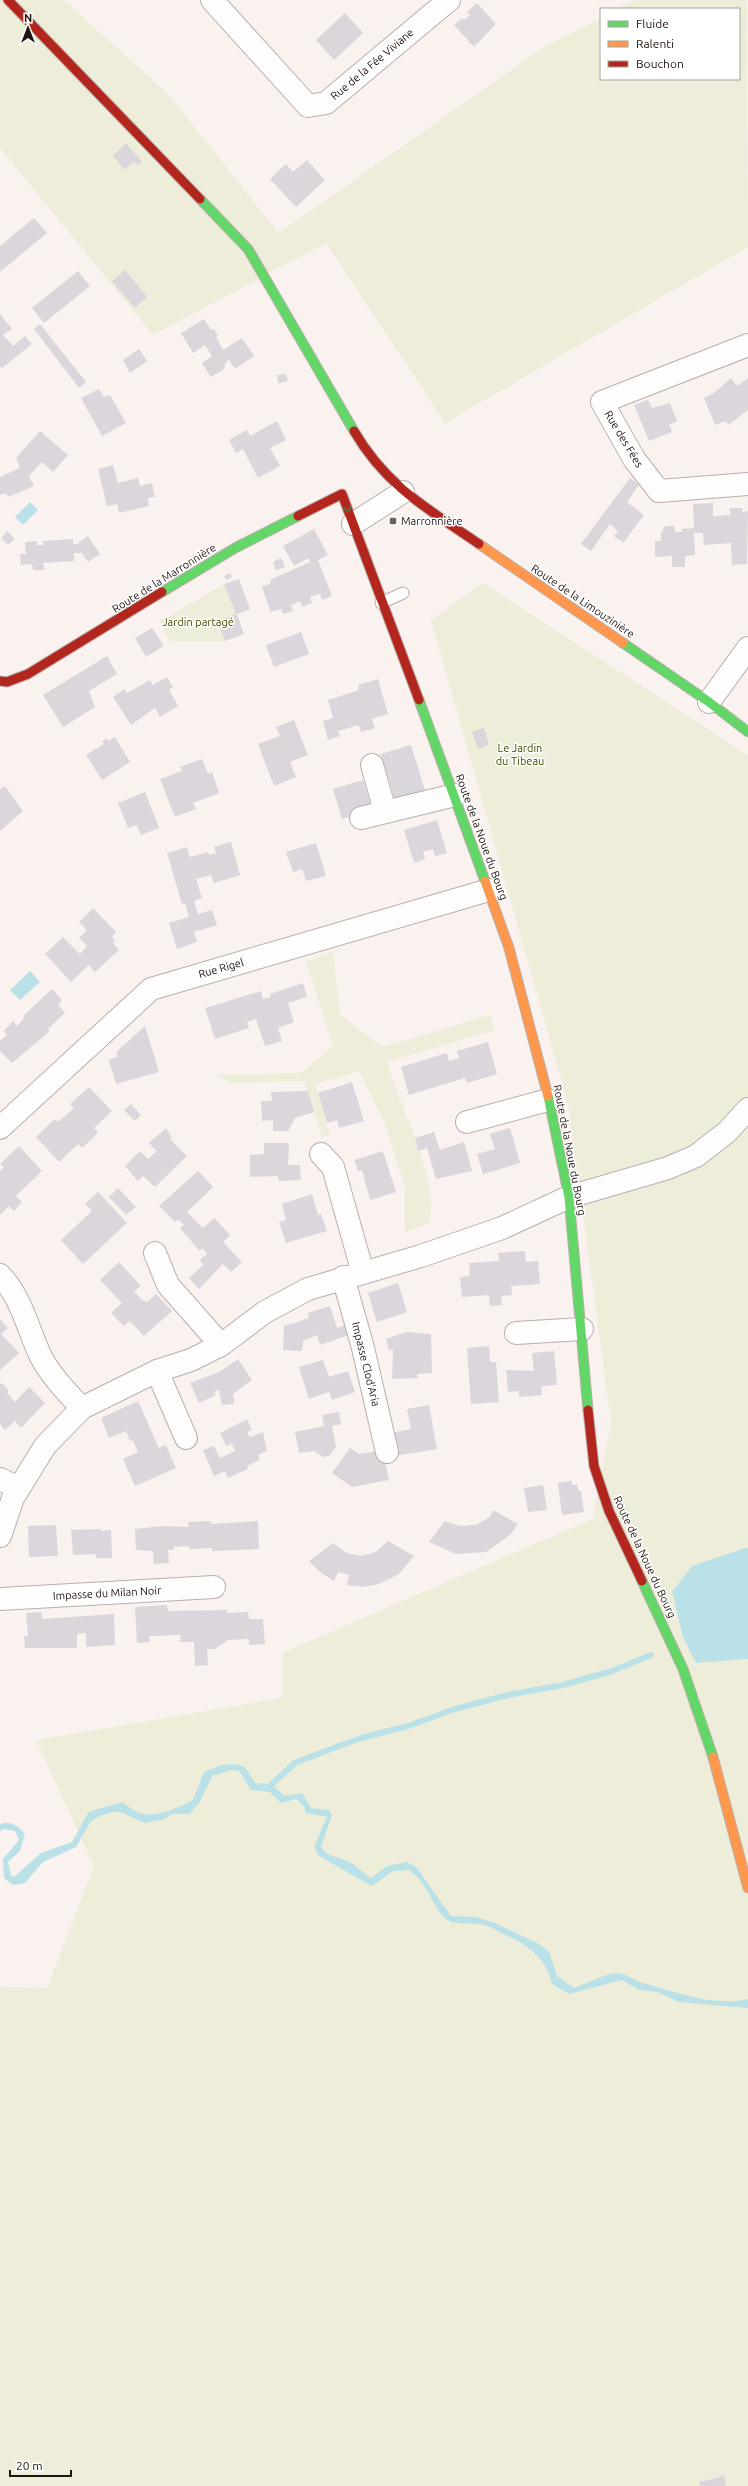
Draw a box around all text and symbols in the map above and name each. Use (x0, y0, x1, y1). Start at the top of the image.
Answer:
north arrow (8, 8, 48, 48)
legend (600, 8, 740, 80)
text: N (24, 12, 32, 24)
text: Fluide (636, 17, 669, 30)
street label: Rue de la Fée Viviane (328, 26, 416, 102)
text: Ralenti (636, 37, 674, 50)
text: Bouchon (636, 57, 684, 70)
street label: Rue des Fées (602, 408, 646, 470)
one-way arrow (343, 506, 351, 513)
place label: Marronnière (401, 515, 463, 527)
marker: Marronnière (388, 516, 398, 526)
street label: Route de la Marronnière (110, 541, 218, 615)
street label: Route de la Limouzinière (529, 562, 637, 640)
park label: Jardin partagé (162, 616, 234, 628)
park label: Le Jardin du Tibeau (496, 742, 544, 767)
street label: Route de la Noue du Bourg (454, 772, 510, 902)
street label: Rue Rigel (197, 956, 245, 980)
street label: Route de la Noue du Bourg (551, 1084, 589, 1216)
street label: Impasse Clod'Aria (350, 1321, 382, 1407)
street label: Route de la Noue du Bourg (611, 1494, 679, 1620)
street label: Impasse du Milan Noir (53, 1584, 162, 1602)
scale bar (10, 2452, 71, 2478)
text: 20 m (16, 2459, 43, 2472)

